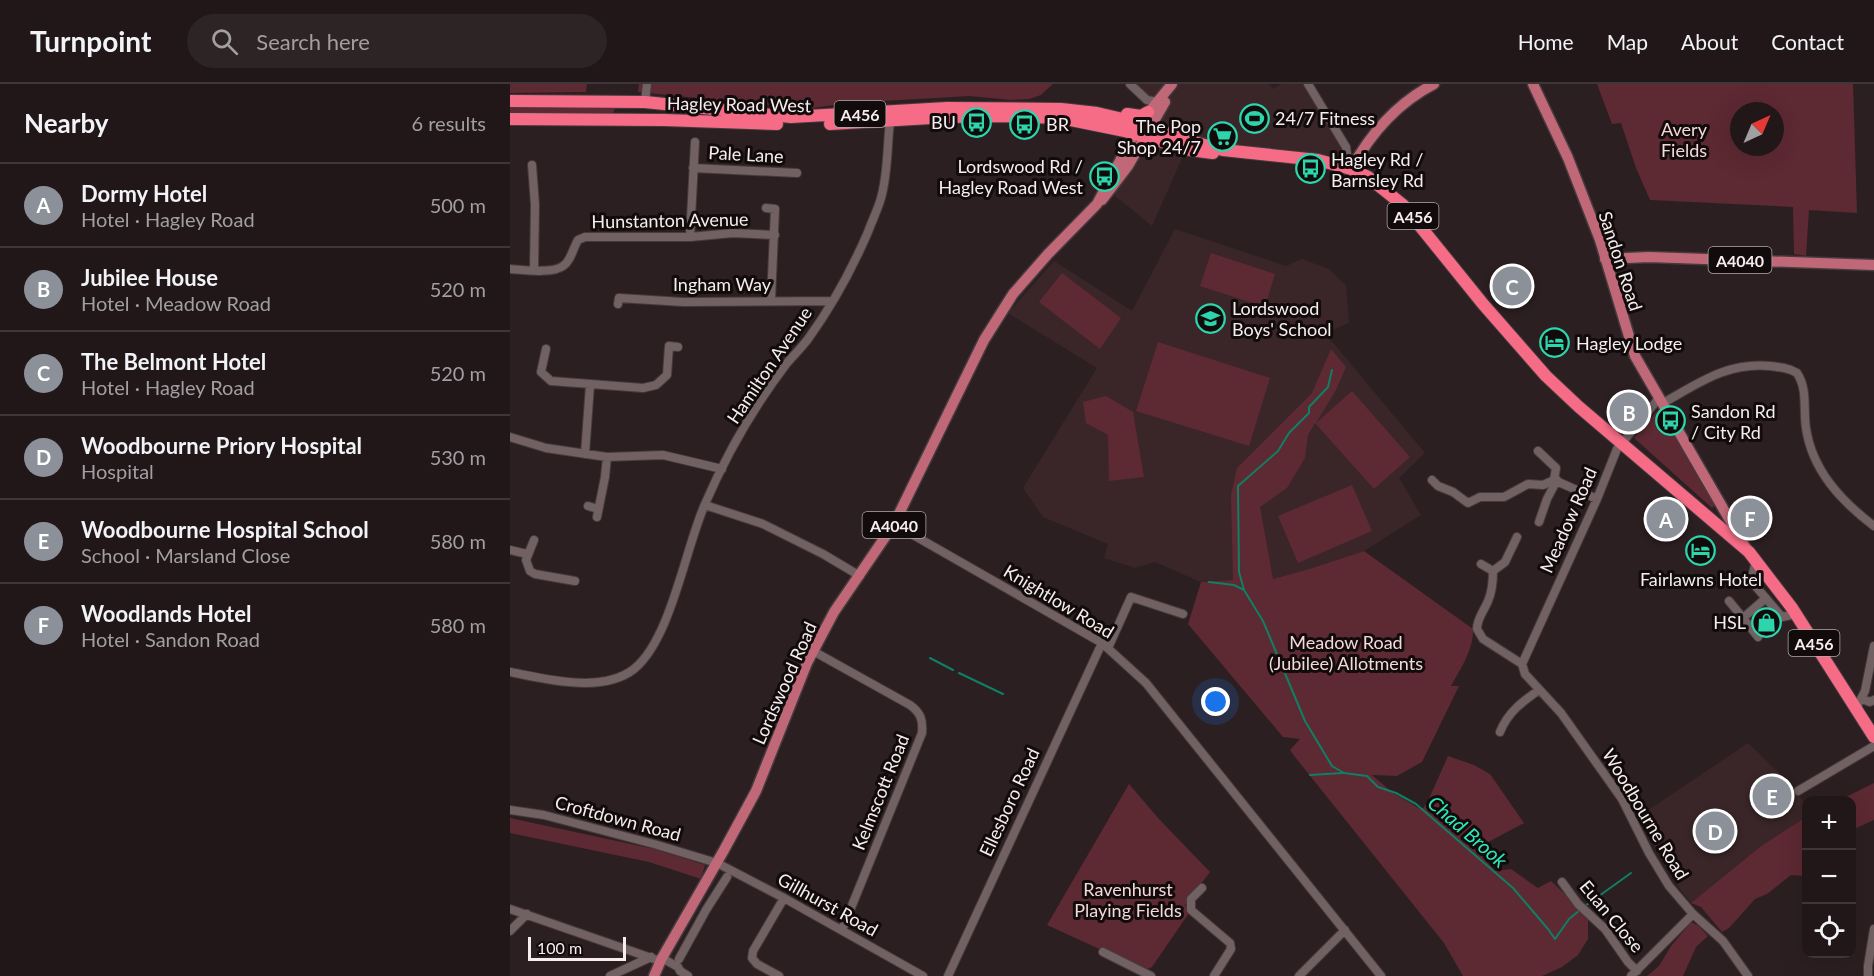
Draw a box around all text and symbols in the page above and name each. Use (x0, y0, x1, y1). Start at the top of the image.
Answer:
search box (187, 14, 607, 68)
text: Turnpoint (30, 24, 151, 58)
icon: search (208, 25, 241, 58)
text: Search here (256, 28, 370, 55)
text: Home (1518, 29, 1574, 54)
text: Map (1607, 29, 1648, 54)
text: About (1681, 29, 1738, 54)
text: Contact (1771, 29, 1844, 54)
street label: Hagley Road West (667, 92, 812, 116)
road number: A456 (834, 101, 886, 127)
sports icon: 24/7 Fitness (1238, 102, 1270, 134)
north arrow (1730, 102, 1784, 156)
bus stop icon: BU (961, 106, 993, 138)
text: Nearby (24, 107, 109, 139)
place label: 24/7 Fitness (1275, 107, 1375, 129)
bus stop icon: BR (1009, 108, 1041, 140)
text: 6 results (411, 111, 486, 135)
place label: BU (931, 111, 956, 133)
place label: BR (1046, 113, 1070, 135)
place label: The Pop Shop 24/7 (1117, 115, 1201, 158)
park label: Avery Fields (1661, 118, 1708, 161)
supermarket icon: The Pop Shop 24/7 (1206, 120, 1238, 152)
street label: Pale Lane (708, 141, 784, 167)
place label: Hagley Rd / Barnsley Rd (1331, 148, 1424, 191)
bus stop icon: Hagley Rd / Barnsley Rd (1294, 153, 1326, 185)
place label: Lordswood Rd / Hagley Road West (939, 155, 1084, 198)
bus stop icon: Lordswood Rd / Hagley Road West (1088, 160, 1120, 192)
text: Dormy Hotel (81, 180, 207, 207)
text: A (37, 193, 50, 217)
text: 500 m (430, 193, 486, 217)
road number: A456 (1388, 203, 1438, 229)
text: Hotel · Hagley Road (81, 207, 255, 231)
street label: Hunstanton Avenue (591, 208, 749, 232)
street label: Sandon Road (1595, 208, 1647, 314)
road number: A4040 (1708, 247, 1772, 273)
text: Jubilee House (81, 264, 218, 291)
pin: C (1492, 264, 1532, 308)
street label: Ingham Way (673, 273, 772, 295)
text: B (37, 277, 50, 301)
text: 520 m (430, 277, 486, 301)
text: Hotel · Meadow Road (81, 291, 271, 315)
place label: Lordswood Boys' School (1232, 297, 1332, 340)
street label: Hamilton Avenue (722, 302, 816, 428)
school or university icon: Lordswood Boys' School (1195, 302, 1227, 334)
hotel icon: Hagley Lodge (1539, 327, 1571, 359)
place label: Hagley Lodge (1576, 332, 1682, 354)
text: The Belmont Hotel (81, 348, 266, 375)
text: C (37, 361, 50, 385)
text: 520 m (430, 361, 486, 385)
text: Hotel · Hagley Road (81, 375, 255, 399)
pin: B (1610, 390, 1648, 434)
place label: Sandon Rd / City Rd (1691, 400, 1775, 443)
bus stop icon: Sandon Rd / City Rd (1654, 405, 1686, 437)
text: Woodbourne Priory Hospital (81, 432, 362, 459)
text: D (36, 445, 51, 469)
text: 530 m (430, 445, 486, 469)
text: Hospital (81, 459, 154, 483)
street label: Meadow Road (1535, 464, 1601, 576)
pin: A (1646, 496, 1686, 542)
pin: F (1730, 496, 1770, 540)
road number: A4040 (862, 512, 926, 538)
text: Woodbourne Hospital School (81, 516, 369, 543)
text: E (38, 529, 49, 553)
text: 580 m (430, 529, 486, 553)
hotel icon: Fairlawns Hotel (1685, 534, 1717, 566)
text: School · Marsland Close (81, 543, 290, 567)
street label: Knightlow Road (1000, 559, 1118, 643)
place label: Fairlawns Hotel (1640, 568, 1762, 590)
text: Woodlands Hotel (81, 600, 251, 627)
shop icon: HSL (1751, 606, 1783, 638)
place label: HSL (1713, 611, 1746, 633)
text: F (38, 613, 49, 637)
text: 580 m (430, 613, 486, 637)
street label: Lordswood Road (747, 618, 821, 748)
text: Hotel · Sandon Road (81, 627, 260, 651)
road number: A456 (1788, 630, 1840, 656)
park label: Meadow Road (Jubilee) Allotments (1269, 631, 1423, 674)
your location (1201, 687, 1230, 716)
street label: Kelmscott Road (847, 731, 913, 853)
street label: Ellesboro Road (974, 744, 1044, 860)
street label: Woodbourne Road (1598, 744, 1694, 884)
pin: E (1752, 774, 1792, 818)
water label: Chad Brook (1423, 790, 1513, 872)
street label: Croftdown Road (553, 791, 683, 845)
map controls (1802, 796, 1856, 958)
button: + (1802, 796, 1856, 850)
pin: D (1696, 808, 1734, 854)
button: − (1802, 850, 1856, 904)
street label: Gillhurst Road (774, 867, 882, 941)
street label: Euan Close (1575, 875, 1649, 957)
park label: Ravenhurst Playing Fields (1074, 878, 1182, 921)
button: locate (1802, 904, 1856, 958)
scale bar (528, 934, 626, 962)
text: 100 m (537, 938, 582, 957)

